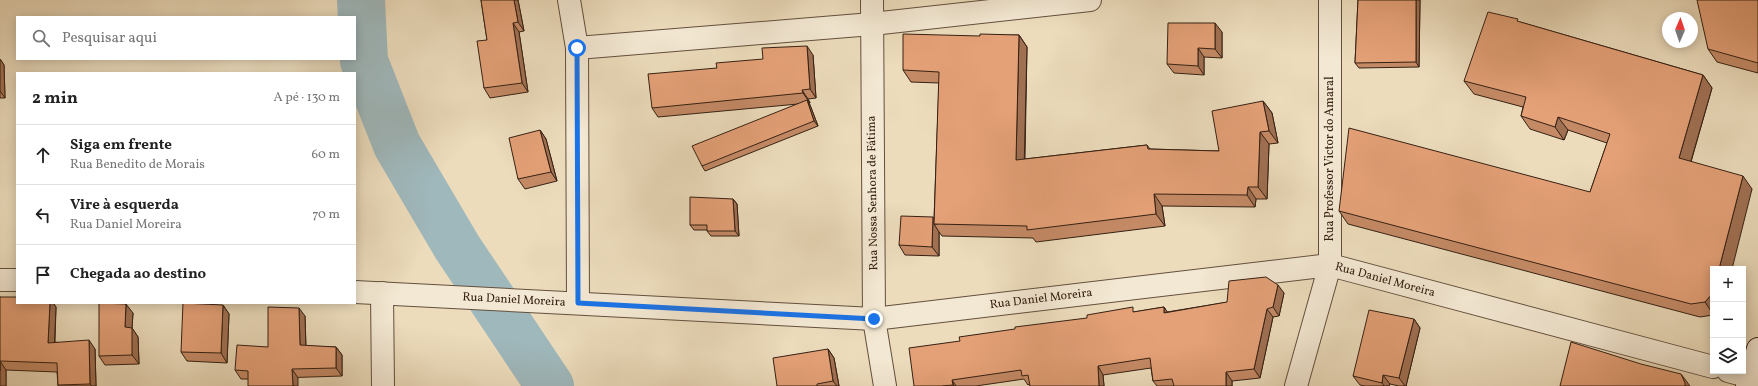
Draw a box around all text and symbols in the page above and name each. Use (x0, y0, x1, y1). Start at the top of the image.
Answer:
north arrow (1662, 12, 1698, 48)
search box (16, 16, 356, 60)
icon: search (30, 27, 52, 49)
text: Pesquisar aqui (62, 28, 157, 49)
route start (568, 39, 586, 57)
street label: Rua Professor Victor do Amaral (1322, 76, 1338, 241)
text: 2 min (32, 87, 78, 110)
text: A pé · 130 m (274, 89, 340, 107)
street label: Rua Nossa Senhora de Fátima (864, 115, 882, 271)
text: Siga em frente (70, 135, 172, 156)
icon: ahead (32, 144, 54, 166)
text: 60 m (312, 146, 340, 164)
text: Rua Benedito de Morais (70, 156, 205, 174)
text: Vire à esquerda (70, 195, 179, 216)
icon: left (32, 204, 54, 226)
text: 70 m (312, 206, 340, 224)
text: Rua Daniel Moreira (70, 216, 182, 234)
street label: Rua Daniel Moreira (1333, 259, 1437, 301)
icon: arrive (32, 264, 54, 286)
text: Chegada ao destino (70, 264, 206, 285)
map controls (1710, 266, 1746, 374)
button: + (1710, 266, 1746, 302)
street label: Rua Daniel Moreira (989, 285, 1093, 313)
street label: Rua Daniel Moreira (462, 289, 566, 311)
button: − (1710, 302, 1746, 338)
route end (865, 310, 883, 328)
button: layers (1710, 338, 1746, 374)

